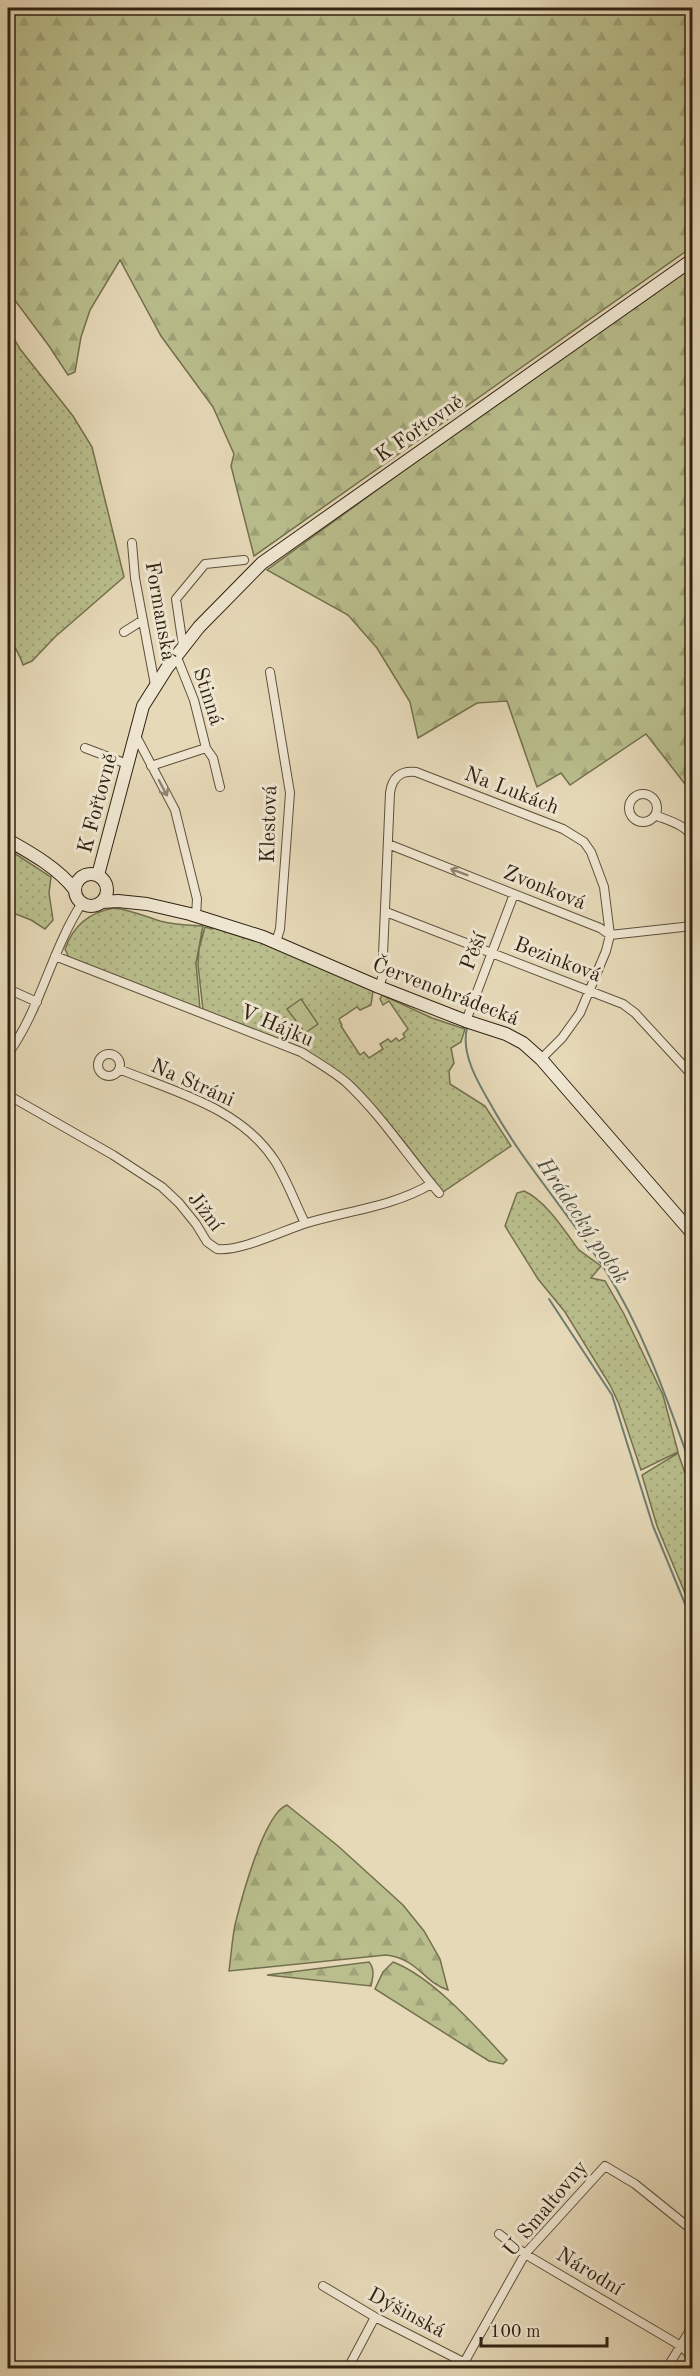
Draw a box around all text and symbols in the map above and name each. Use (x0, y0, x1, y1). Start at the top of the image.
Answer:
street label: K Fořtovně (372, 391, 468, 467)
street label: Formanská (140, 560, 179, 663)
street label: Stinná (188, 665, 227, 728)
street label: K Fořtovně (75, 751, 122, 856)
street label: Na Lukách (461, 764, 562, 819)
one-way arrow (157, 779, 169, 796)
street label: Klestová (258, 785, 281, 863)
street label: Zvonková (500, 862, 589, 914)
one-way arrow (450, 866, 469, 877)
street label: Pěší (458, 929, 491, 973)
street label: Bezinková (511, 934, 604, 987)
street label: Červenohrádecká (369, 951, 523, 1030)
street label: V Hájku (236, 1002, 316, 1051)
street label: Na Stráni (148, 1056, 237, 1111)
water label: Hrádecký potok (532, 1153, 633, 1288)
street label: Jižní (183, 1188, 227, 1236)
street label: U Smaltovny (500, 2157, 592, 2261)
street label: Národní (552, 2244, 626, 2300)
street label: Dýšinská (364, 2284, 448, 2342)
scale bar (481, 2310, 607, 2348)
text: 100 m (490, 2323, 541, 2341)

